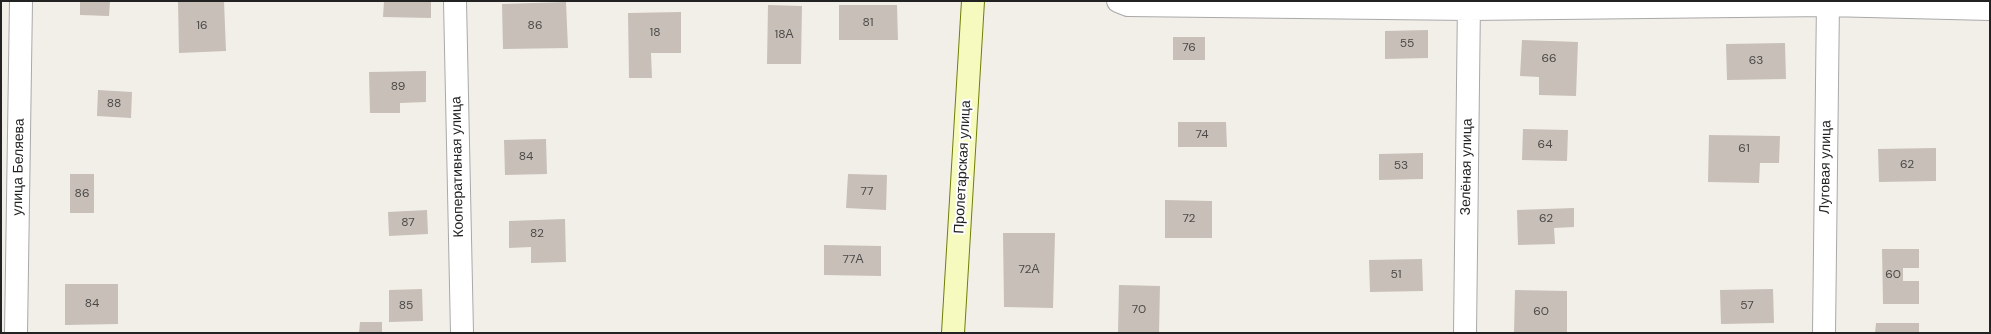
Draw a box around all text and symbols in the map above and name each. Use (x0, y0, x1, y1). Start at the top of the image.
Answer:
house number: 81 (863, 16, 873, 30)
house number: 16 (196, 19, 208, 33)
house number: 86 (528, 19, 542, 33)
house number: 18 (649, 26, 661, 40)
house number: 18А (774, 28, 794, 42)
house number: 55 (1400, 37, 1414, 51)
house number: 76 (1182, 41, 1196, 55)
house number: 66 (1541, 52, 1557, 66)
house number: 63 (1749, 54, 1763, 68)
house number: 89 (391, 80, 405, 94)
street label: Кооперативная улица (448, 96, 468, 238)
house number: 88 (107, 97, 121, 111)
street label: Пролетарская улица (951, 100, 975, 234)
street label: улица Беляева (10, 118, 28, 216)
street label: Зелёная улица (1458, 118, 1476, 216)
street label: Луговая улица (1817, 120, 1835, 214)
house number: 74 (1196, 128, 1208, 142)
house number: 64 (1538, 138, 1552, 152)
house number: 61 (1738, 142, 1750, 156)
house number: 84 (519, 150, 533, 164)
house number: 62 (1900, 158, 1914, 172)
house number: 53 (1394, 159, 1408, 173)
house number: 77 (861, 185, 873, 199)
house number: 86 (75, 187, 89, 201)
house number: 72 (1182, 212, 1196, 226)
house number: 62 (1539, 212, 1553, 226)
house number: 87 (401, 216, 415, 230)
house number: 82 (530, 227, 544, 241)
house number: 77А (843, 253, 863, 267)
house number: 72А (1018, 263, 1040, 277)
house number: 51 (1390, 268, 1402, 282)
house number: 60 (1885, 268, 1901, 282)
house number: 84 (85, 297, 99, 311)
house number: 85 (399, 299, 413, 313)
house number: 57 (1740, 299, 1754, 313)
house number: 70 (1132, 303, 1146, 317)
house number: 60 (1533, 305, 1549, 319)

